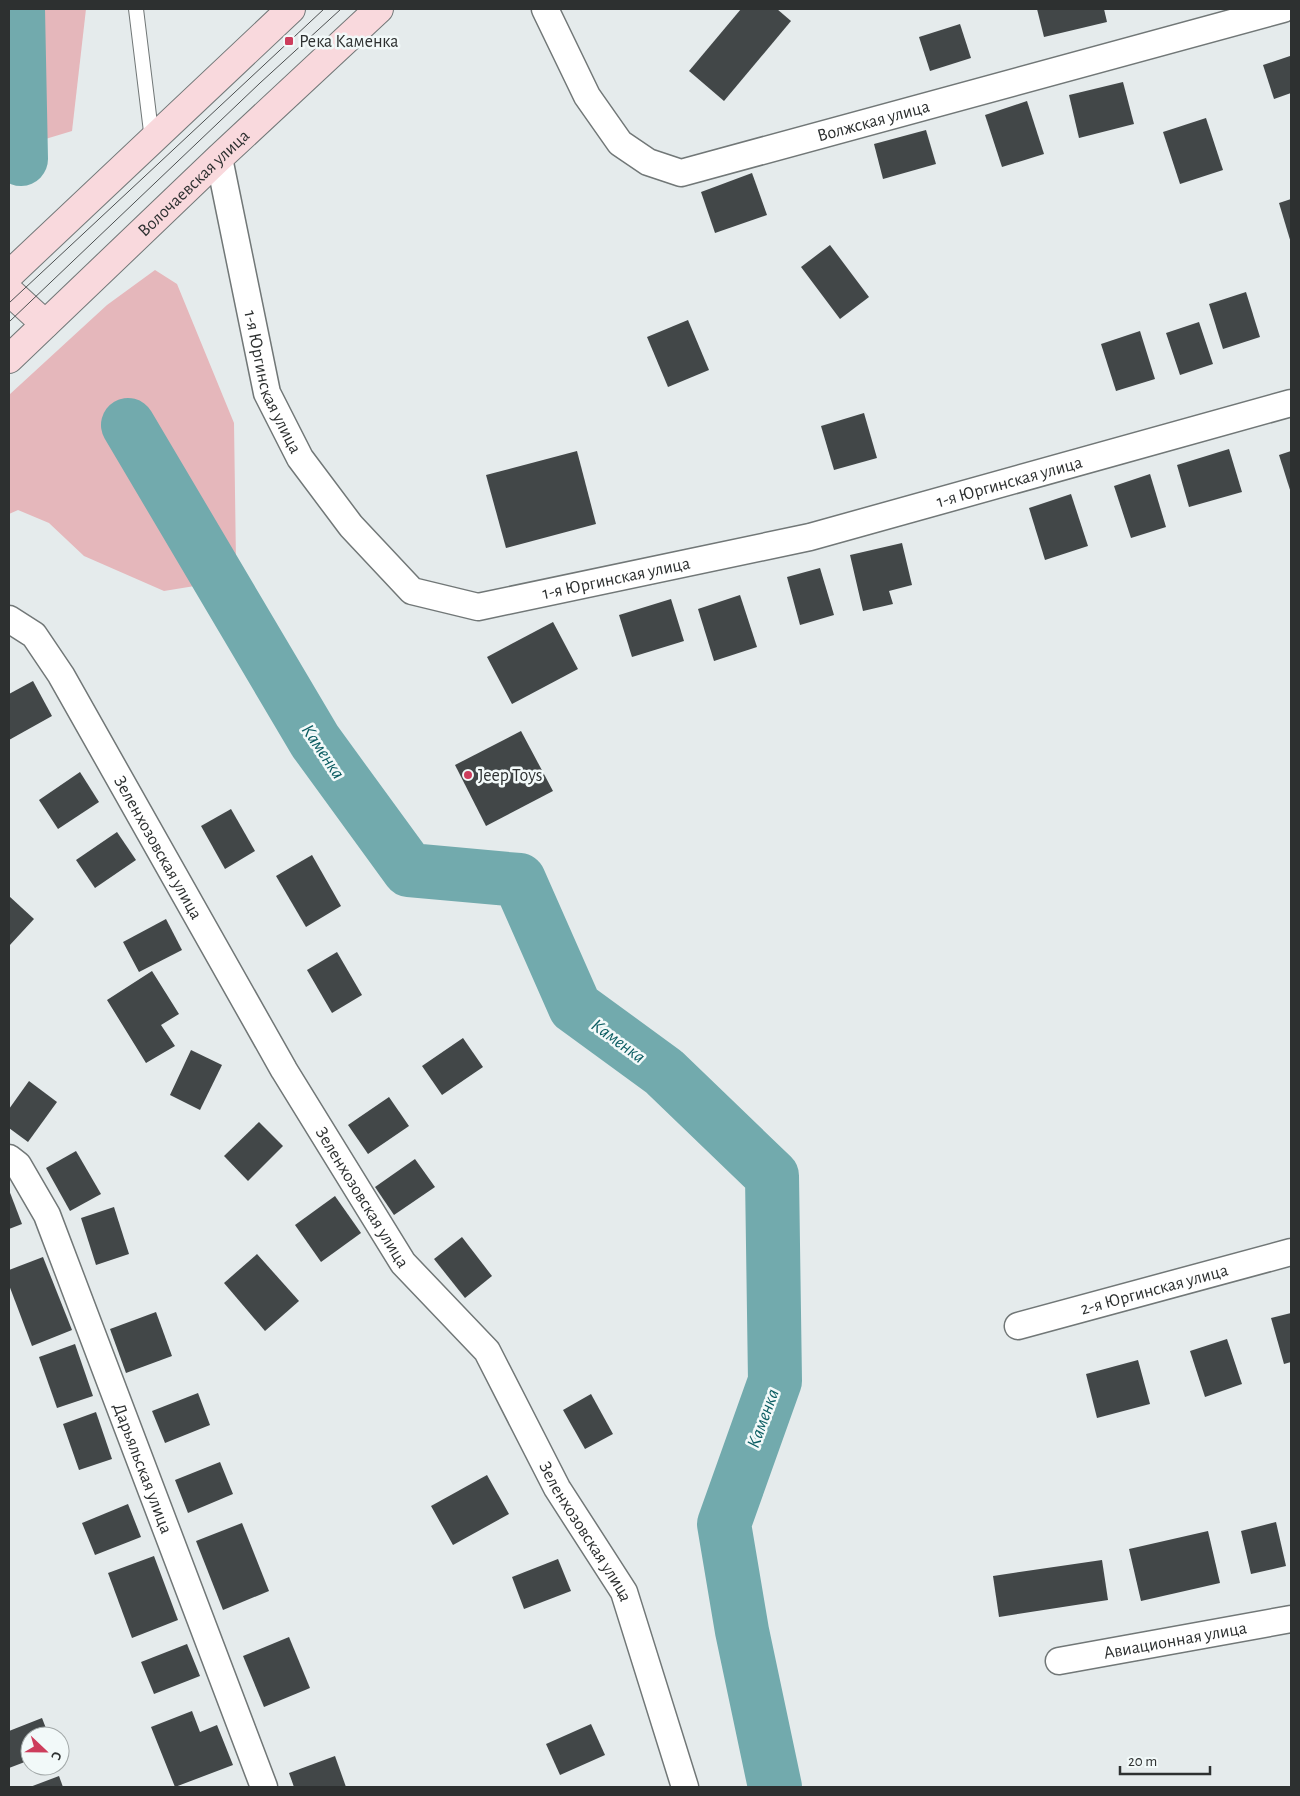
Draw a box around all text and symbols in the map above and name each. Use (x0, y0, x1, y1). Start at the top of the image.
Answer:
place label: Река Каменка (299, 33, 399, 51)
marker: Река Каменка (283, 35, 295, 47)
street label: Волжская улица (815, 98, 932, 145)
street label: Волочаевская улица (135, 127, 253, 240)
street label: 1-я Юргинская улица (240, 309, 304, 457)
street label: 1-я Юргинская улица (935, 454, 1084, 511)
street label: 1-я Юргинская улица (541, 555, 692, 603)
water label: Каменка (298, 721, 348, 783)
place label: Jeep Toys (478, 767, 543, 785)
marker: Jeep Toys (462, 769, 474, 781)
street label: Зеленхозовская улица (110, 773, 205, 923)
water label: Каменка (588, 1016, 648, 1067)
street label: Зеленхозовская улица (312, 1124, 412, 1271)
street label: 2-я Юргинская улица (1078, 1261, 1230, 1319)
water label: Каменка (744, 1386, 783, 1451)
street label: Дарьяльская улица (109, 1401, 175, 1536)
street label: Зеленхозовская улица (535, 1459, 634, 1604)
street label: Авиационная улица (1102, 1619, 1248, 1663)
north arrow (20, 1726, 70, 1776)
scale bar (1120, 1744, 1210, 1776)
text: С (48, 1749, 64, 1762)
text: 20 m (1128, 1754, 1157, 1769)

